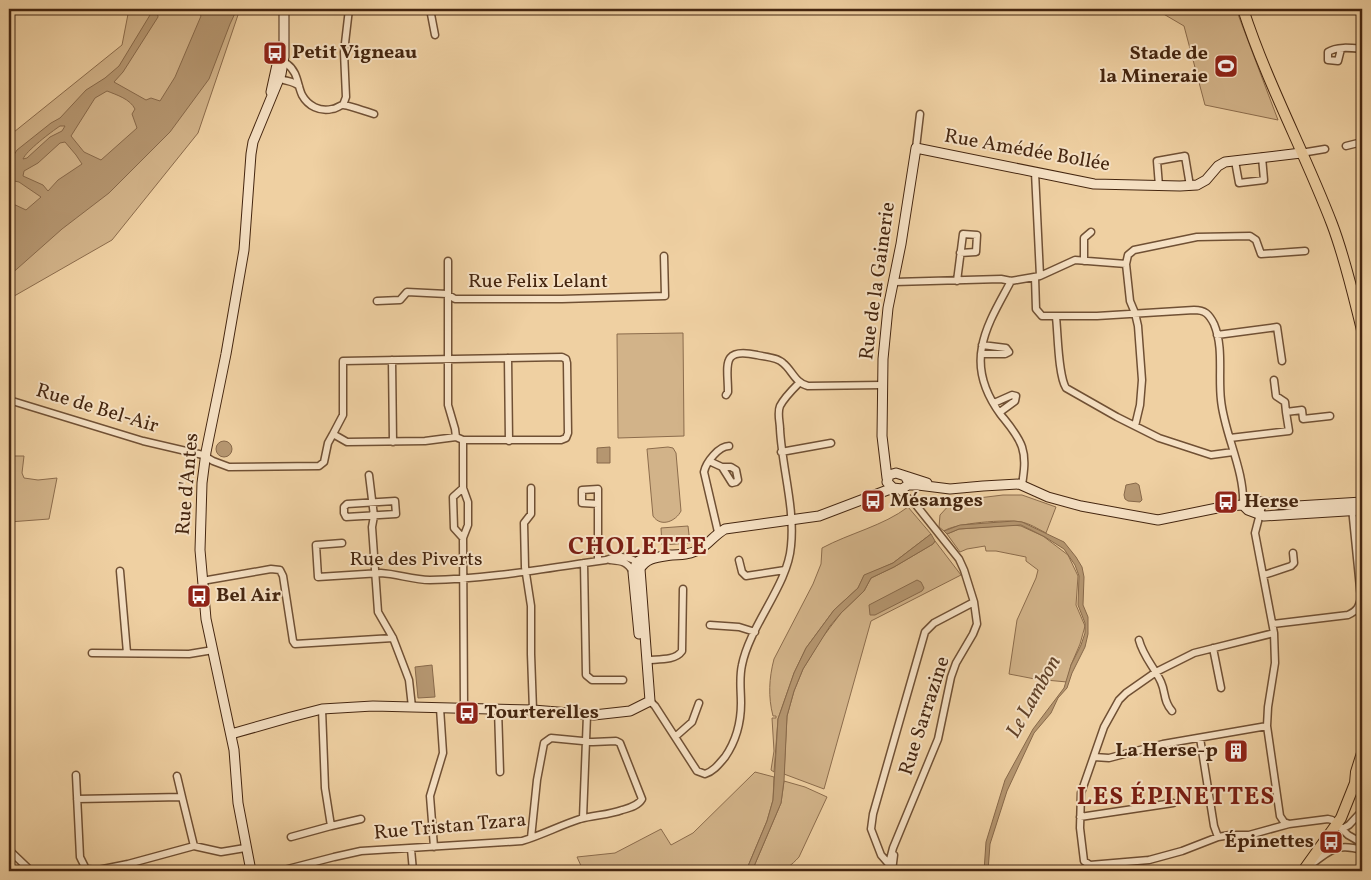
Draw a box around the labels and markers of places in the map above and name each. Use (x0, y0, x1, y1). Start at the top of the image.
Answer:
place label: Petit Vigneau (292, 39, 417, 67)
bus stop icon: Petit Vigneau (262, 40, 288, 66)
place label: Stade de la Mineraie (1099, 40, 1208, 91)
sports icon: Stade de la Mineraie (1213, 53, 1239, 79)
place label: Mésanges (890, 487, 983, 515)
bus stop icon: Mésanges (860, 488, 886, 514)
place label: Herse (1244, 488, 1299, 516)
bus stop icon: Herse (1213, 489, 1239, 515)
place label: Bel Air (216, 582, 282, 610)
bus stop icon: Bel Air (186, 583, 212, 609)
place label: Tourterelles (484, 699, 599, 727)
bus stop icon: Tourterelles (454, 700, 480, 726)
place label: La Herse-p (1115, 737, 1218, 765)
building icon: La Herse-p (1223, 738, 1249, 764)
place label: Épinettes (1225, 828, 1314, 856)
bus stop icon: Épinettes (1318, 829, 1344, 855)

